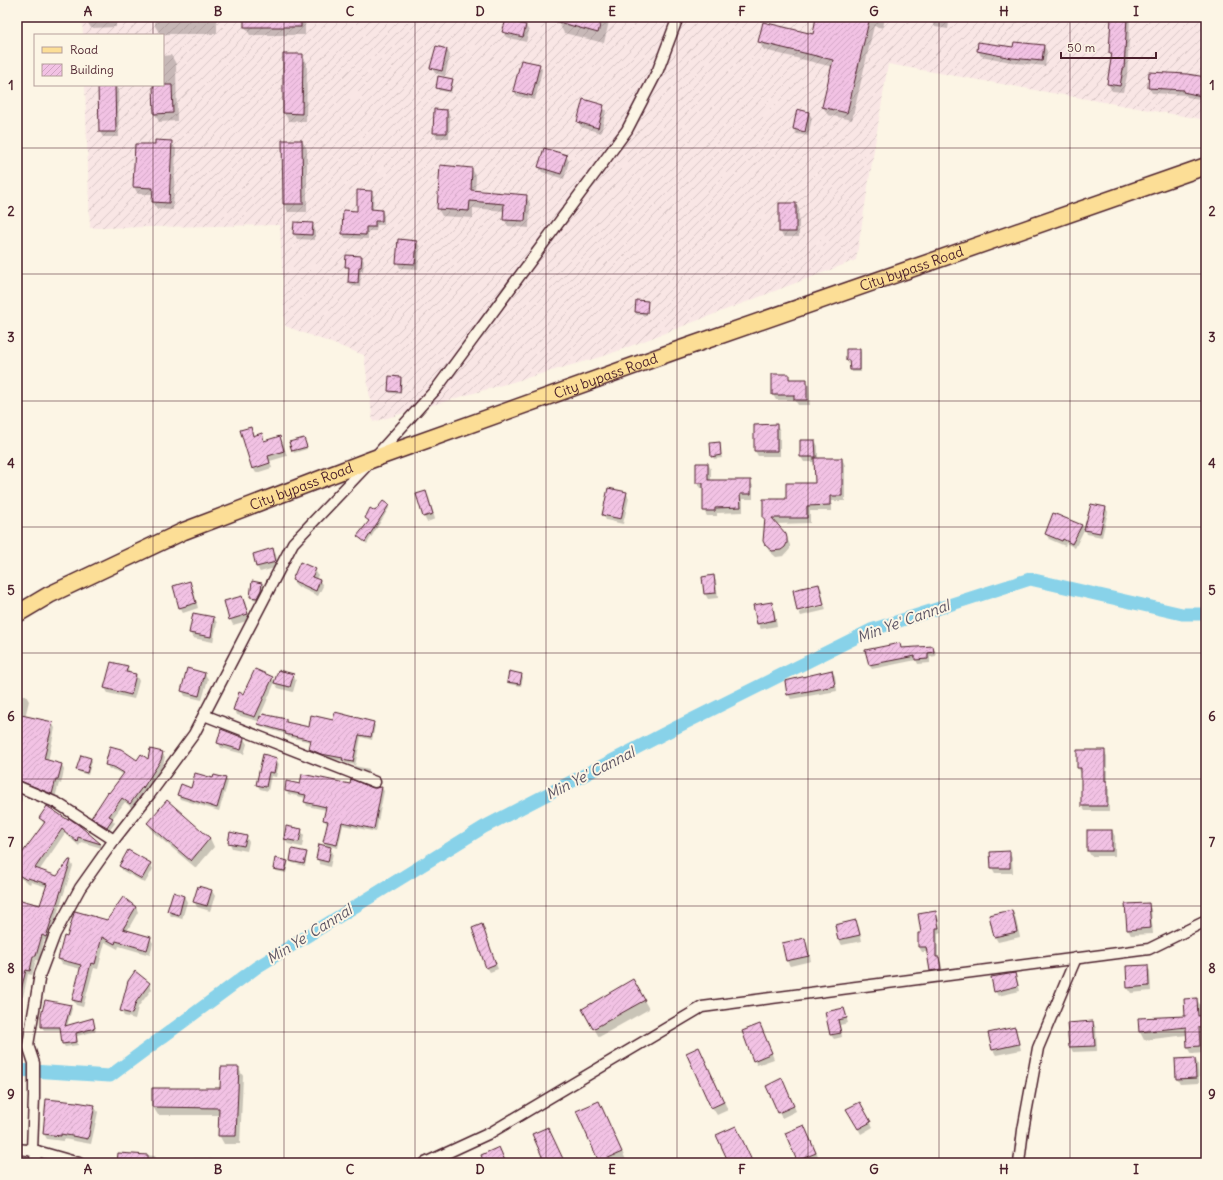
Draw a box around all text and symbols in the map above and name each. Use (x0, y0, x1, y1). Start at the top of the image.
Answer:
text: A (84, 3, 93, 20)
text: B (214, 3, 223, 20)
text: C (346, 3, 355, 20)
text: D (475, 3, 485, 20)
text: E (608, 3, 616, 20)
text: F (738, 3, 746, 20)
text: G (869, 3, 879, 20)
text: H (999, 3, 1009, 20)
text: I (1133, 3, 1139, 20)
legend (34, 34, 164, 86)
scale bar (1061, 34, 1156, 60)
text: 50 m (1067, 40, 1096, 55)
text: Road (70, 42, 98, 57)
text: Building (70, 62, 114, 77)
text: 1 (8, 77, 14, 94)
text: 1 (1209, 77, 1215, 94)
text: 2 (7, 203, 15, 220)
text: 2 (1208, 203, 1216, 220)
street label: City bypass Road (857, 242, 966, 295)
text: 3 (7, 329, 15, 346)
text: 3 (1208, 329, 1216, 346)
street label: City bypass Road (551, 349, 660, 403)
text: 4 (7, 455, 15, 472)
text: 4 (1208, 455, 1216, 472)
street label: City bypass Road (247, 459, 355, 514)
text: 5 (7, 582, 15, 599)
text: 5 (1208, 582, 1216, 599)
water label: Min Ye' Cannal (854, 595, 954, 647)
text: 6 (7, 708, 15, 725)
text: 6 (1208, 708, 1216, 725)
water label: Min Ye' Cannal (542, 741, 640, 803)
text: 7 (8, 834, 15, 851)
text: 7 (1209, 834, 1216, 851)
water label: Min Ye' Cannal (263, 899, 357, 968)
text: 8 (7, 960, 15, 977)
text: 8 (1208, 960, 1216, 977)
text: 9 (7, 1086, 15, 1103)
text: 9 (1208, 1086, 1216, 1103)
text: A (84, 1161, 93, 1178)
text: B (214, 1161, 223, 1178)
text: C (346, 1161, 355, 1178)
text: D (475, 1161, 485, 1178)
text: E (608, 1161, 616, 1178)
text: F (738, 1161, 746, 1178)
text: G (869, 1161, 879, 1178)
text: H (999, 1161, 1009, 1178)
text: I (1133, 1161, 1139, 1178)

